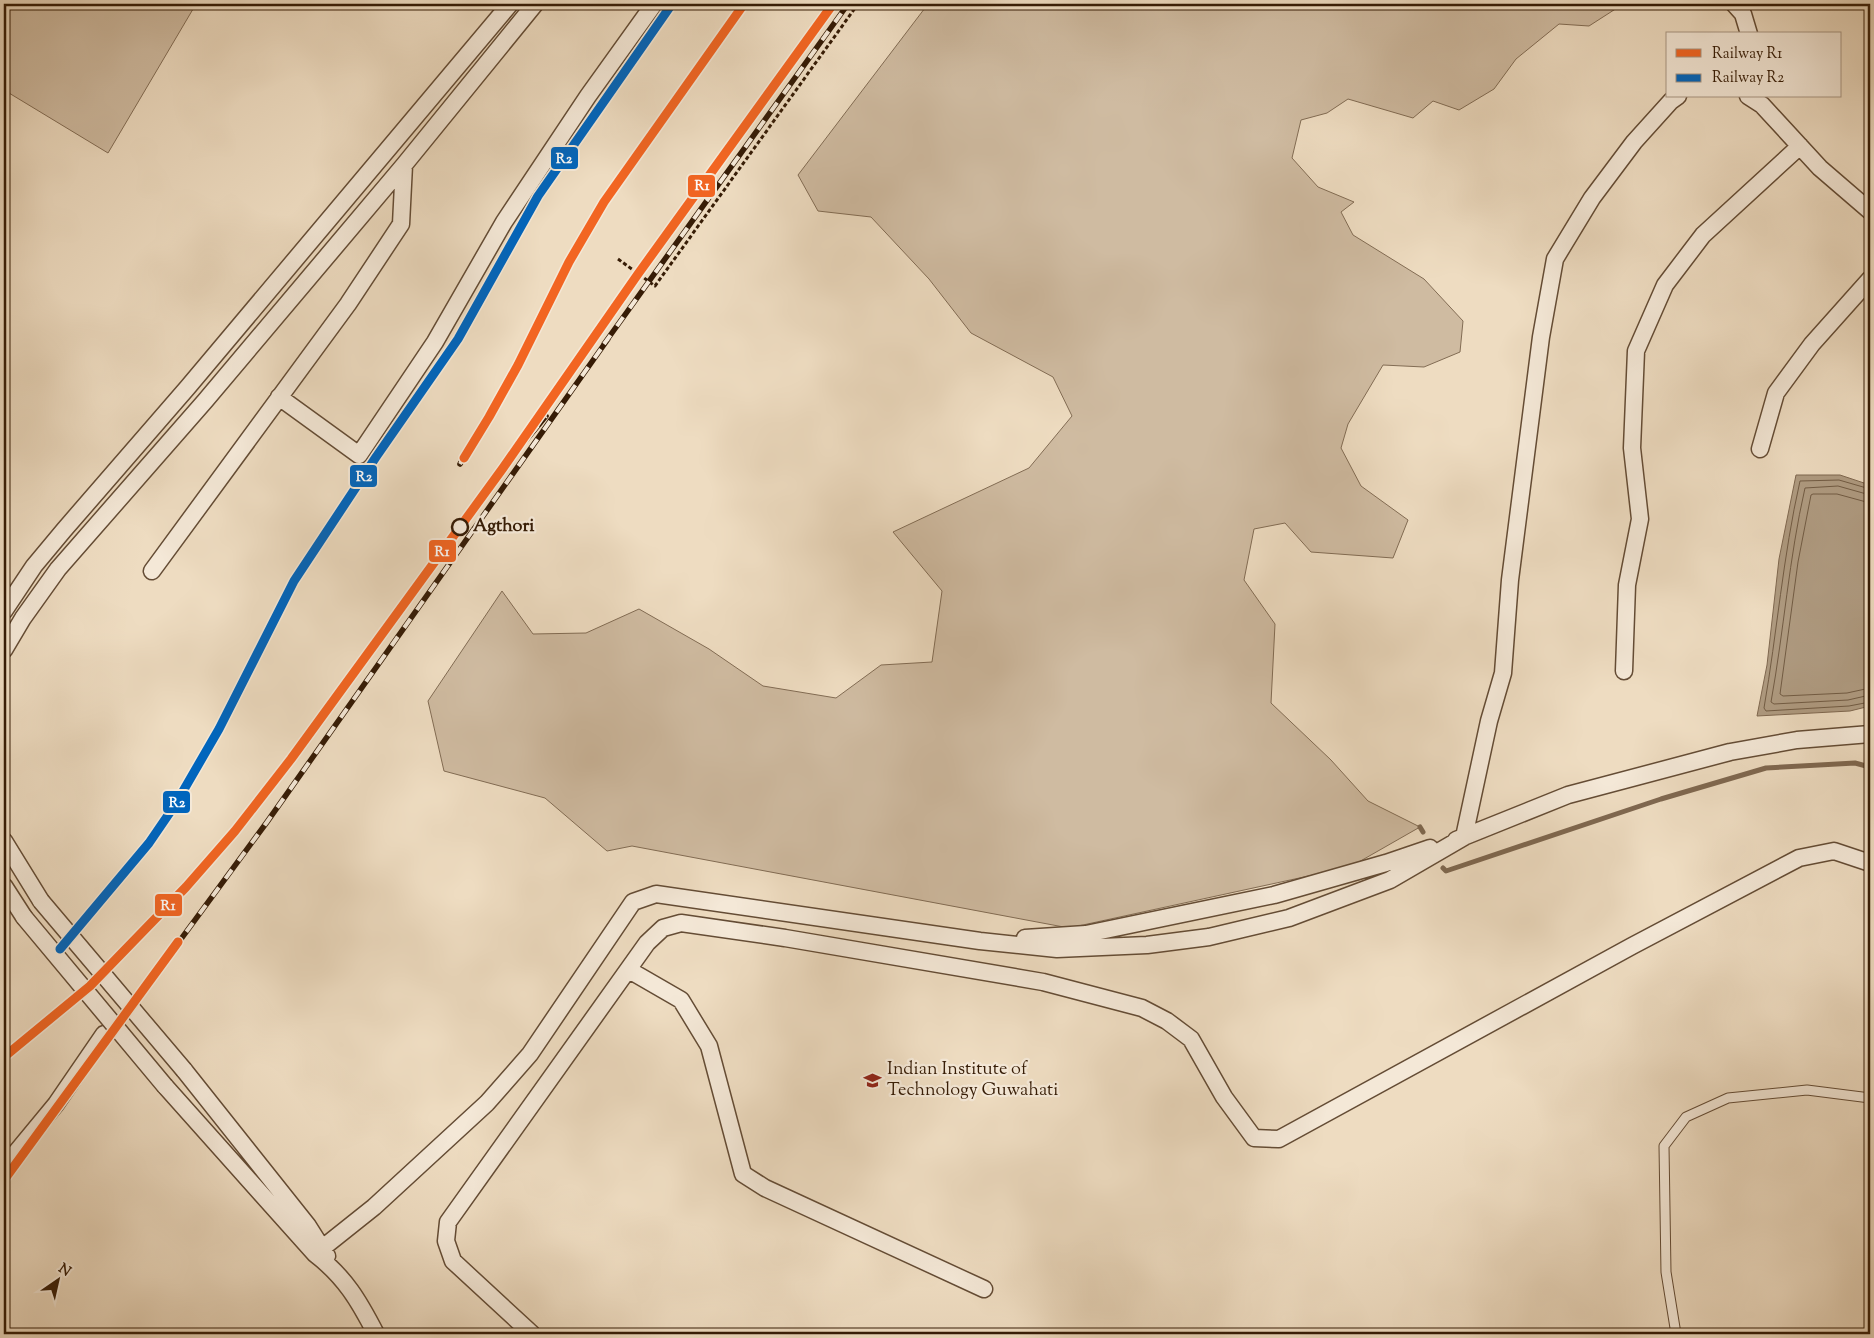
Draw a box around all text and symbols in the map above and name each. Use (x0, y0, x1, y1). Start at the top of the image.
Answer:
legend (1666, 32, 1842, 98)
text: Railway R1 (1712, 44, 1782, 65)
text: Railway R2 (1712, 68, 1784, 89)
line badge: R2 (550, 146, 579, 170)
text: R2 (556, 150, 573, 170)
line badge: R1 (687, 174, 716, 198)
text: R1 (695, 177, 710, 197)
line badge: R2 (349, 464, 378, 488)
text: R2 (356, 468, 373, 488)
place label: Agthori (473, 514, 535, 540)
marker: Agthori (451, 518, 469, 536)
line badge: R1 (428, 539, 457, 563)
text: R1 (435, 543, 450, 563)
line badge: R2 (162, 790, 191, 814)
text: R2 (169, 794, 186, 814)
line badge: R1 (154, 893, 183, 917)
text: R1 (161, 897, 176, 917)
place label: Indian Institute of Technology Guwahati (887, 1057, 1058, 1104)
school or university icon: Indian Institute of Technology Guwahati (863, 1070, 883, 1090)
north arrow (32, 1256, 82, 1306)
text: N (54, 1259, 74, 1282)

